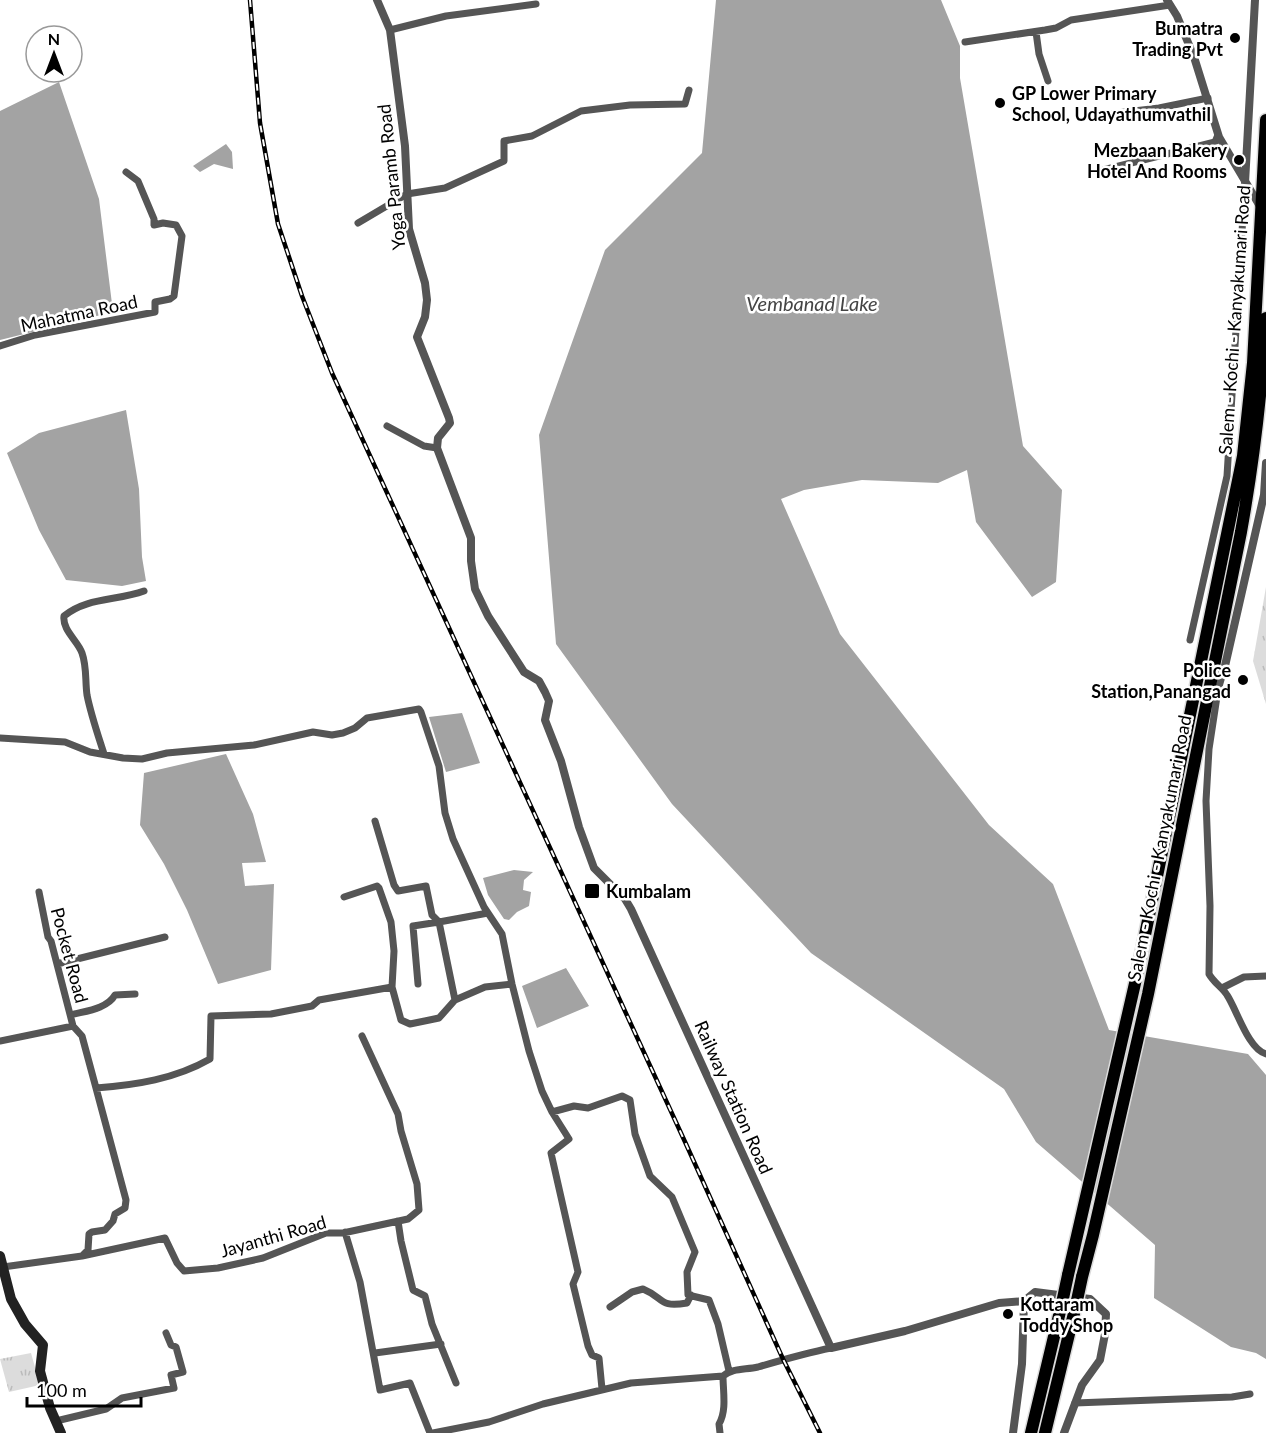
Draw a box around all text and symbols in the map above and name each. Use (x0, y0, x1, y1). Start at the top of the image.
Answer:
place label: Bumatra Trading Pvt (1132, 17, 1223, 60)
north arrow (24, 24, 84, 84)
text: N (48, 29, 60, 48)
marker: Bumatra Trading Pvt (1228, 31, 1242, 45)
place label: GP Lower Primary School, Udayathumvathil (1012, 82, 1211, 125)
marker: GP Lower Primary School, Udayathumvathil (993, 96, 1007, 110)
street label: Yoga Paramb Road (372, 103, 410, 251)
place label: Mezbaan Bakery Hotel And Rooms (1087, 139, 1227, 182)
marker: Mezbaan Bakery Hotel And Rooms (1232, 153, 1246, 167)
street label: Salem - Kochi - Kanyakumari Road (1214, 184, 1254, 456)
street label: Mahatma Road (19, 290, 139, 336)
water label: Vembanad Lake (746, 291, 878, 315)
place label: Police Station,Panangad (1091, 659, 1231, 702)
marker: Police Station,Panangad (1236, 673, 1250, 687)
street label: Salem - Kochi - Kanyakumari Road (1122, 713, 1196, 983)
place label: Kumbalam (606, 880, 691, 902)
marker: Kumbalam (583, 882, 601, 900)
street label: Pocket Road (47, 905, 93, 1005)
street label: Railway Station Road (690, 1017, 778, 1177)
street label: Jayanthi Road (217, 1210, 329, 1262)
place label: Kottaram Toddy Shop (1020, 1293, 1113, 1336)
marker: Kottaram Toddy Shop (1001, 1307, 1015, 1321)
scale bar (27, 1370, 141, 1408)
text: 100 m (36, 1379, 87, 1401)

